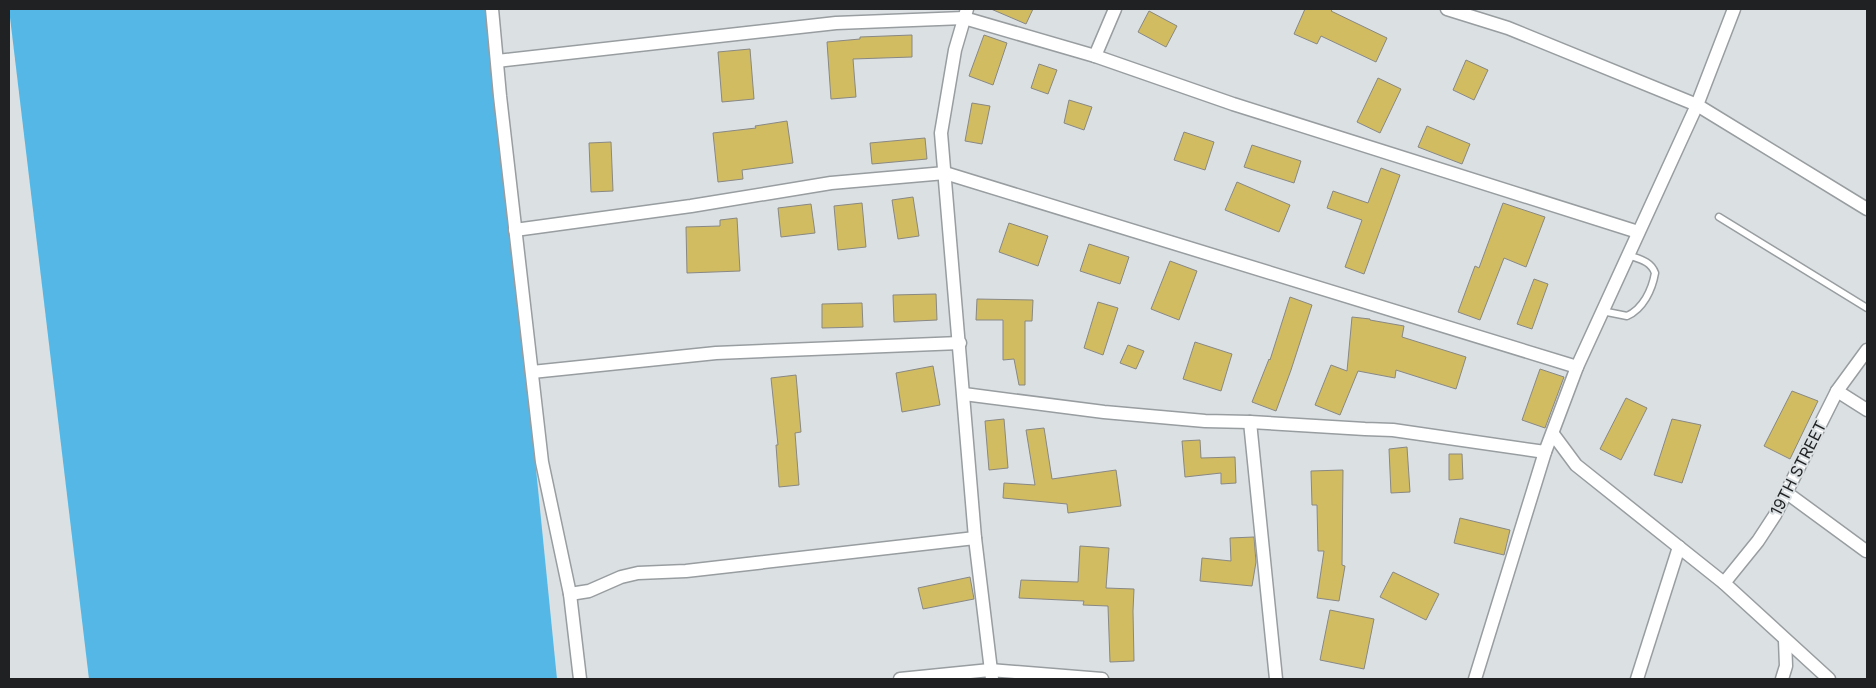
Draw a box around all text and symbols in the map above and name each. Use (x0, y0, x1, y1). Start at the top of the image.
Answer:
street label: 19TH STREET (1766, 417, 1830, 519)

